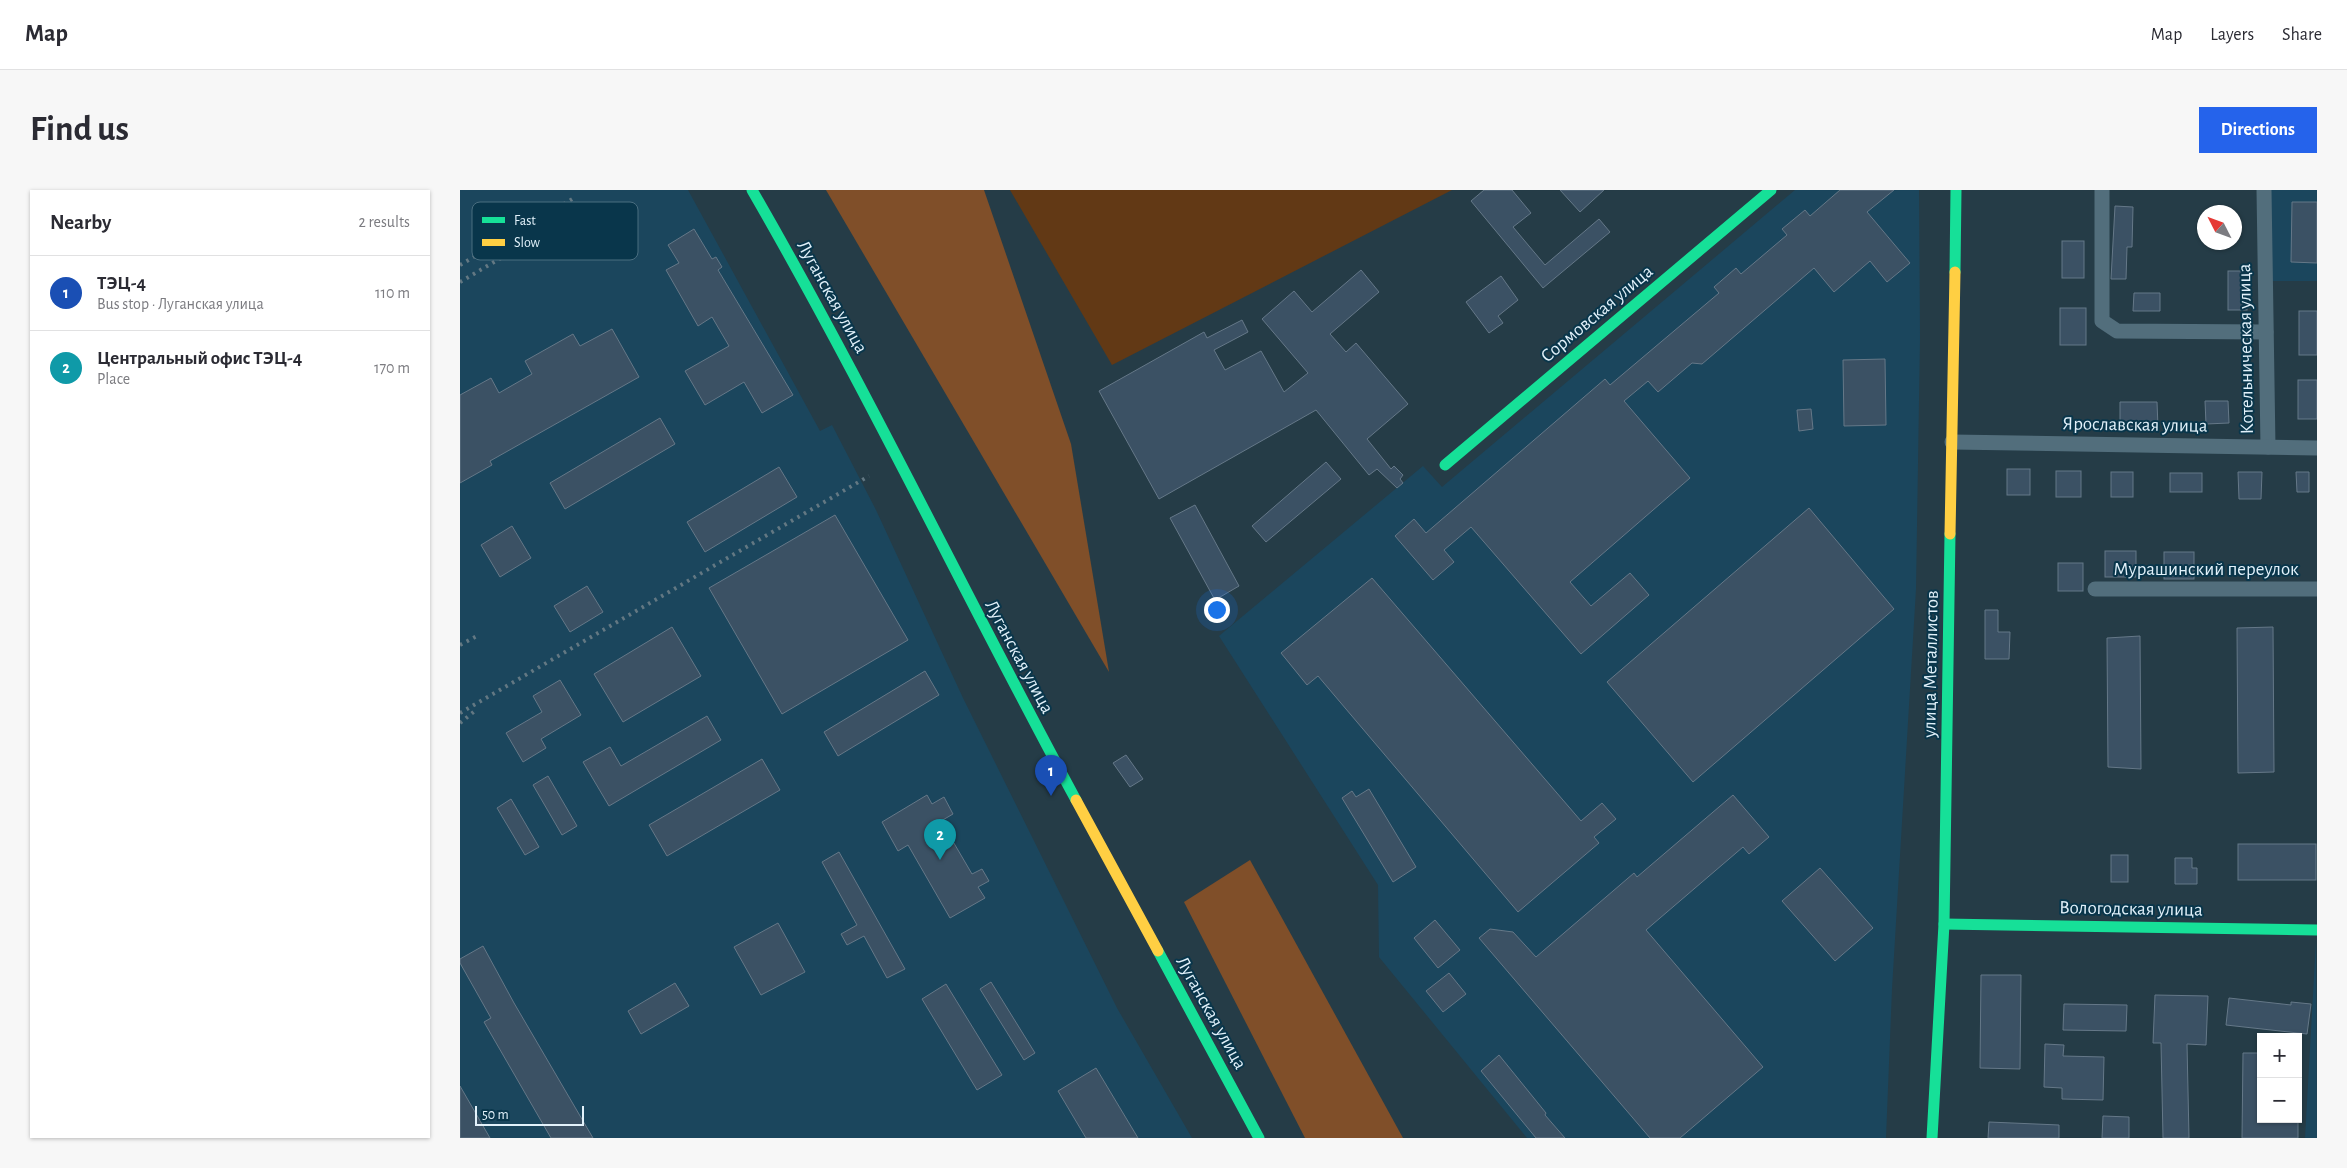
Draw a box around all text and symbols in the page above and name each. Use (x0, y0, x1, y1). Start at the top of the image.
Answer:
text: Map (25, 22, 68, 46)
text: Map (2151, 26, 2182, 44)
text: Layers (2210, 26, 2254, 44)
text: Share (2282, 26, 2322, 44)
button: Directions (2199, 107, 2317, 153)
text: Find us (30, 112, 129, 147)
legend (472, 202, 638, 260)
north arrow (2197, 205, 2242, 250)
text: Nearby (50, 212, 111, 233)
text: 2 results (358, 214, 410, 230)
text: Fast (514, 214, 536, 228)
text: Slow (514, 236, 541, 250)
street label: Луганская улица (793, 237, 871, 357)
street label: Сормовская улица (1537, 262, 1657, 366)
street label: Котельническая улица (2235, 263, 2257, 435)
text: ТЭЦ-4 (97, 274, 146, 293)
text: 1 (63, 285, 69, 301)
text: 110 m (375, 285, 410, 301)
text: Bus stop · Луганская улица (97, 296, 264, 312)
text: Центральный офис ТЭЦ-4 (97, 349, 302, 368)
text: 2 (62, 360, 70, 376)
text: 170 m (374, 360, 410, 376)
text: Place (97, 371, 130, 387)
street label: Ярославская улица (2062, 414, 2208, 436)
street label: Мурашинский переулок (2113, 560, 2299, 579)
street label: улица Металлистов (1920, 590, 1942, 739)
street label: Луганская улица (981, 597, 1057, 717)
your location (1204, 597, 1230, 623)
pin: 1 (1035, 755, 1067, 796)
pin: 2 (924, 819, 956, 860)
street label: Вологодская улица (2059, 898, 2203, 920)
street label: Луганская улица (1172, 953, 1250, 1073)
map controls (2257, 1033, 2302, 1123)
button: + (2257, 1033, 2302, 1078)
button: − (2257, 1078, 2302, 1123)
scale bar (475, 1103, 584, 1126)
text: 50 m (482, 1108, 509, 1122)

